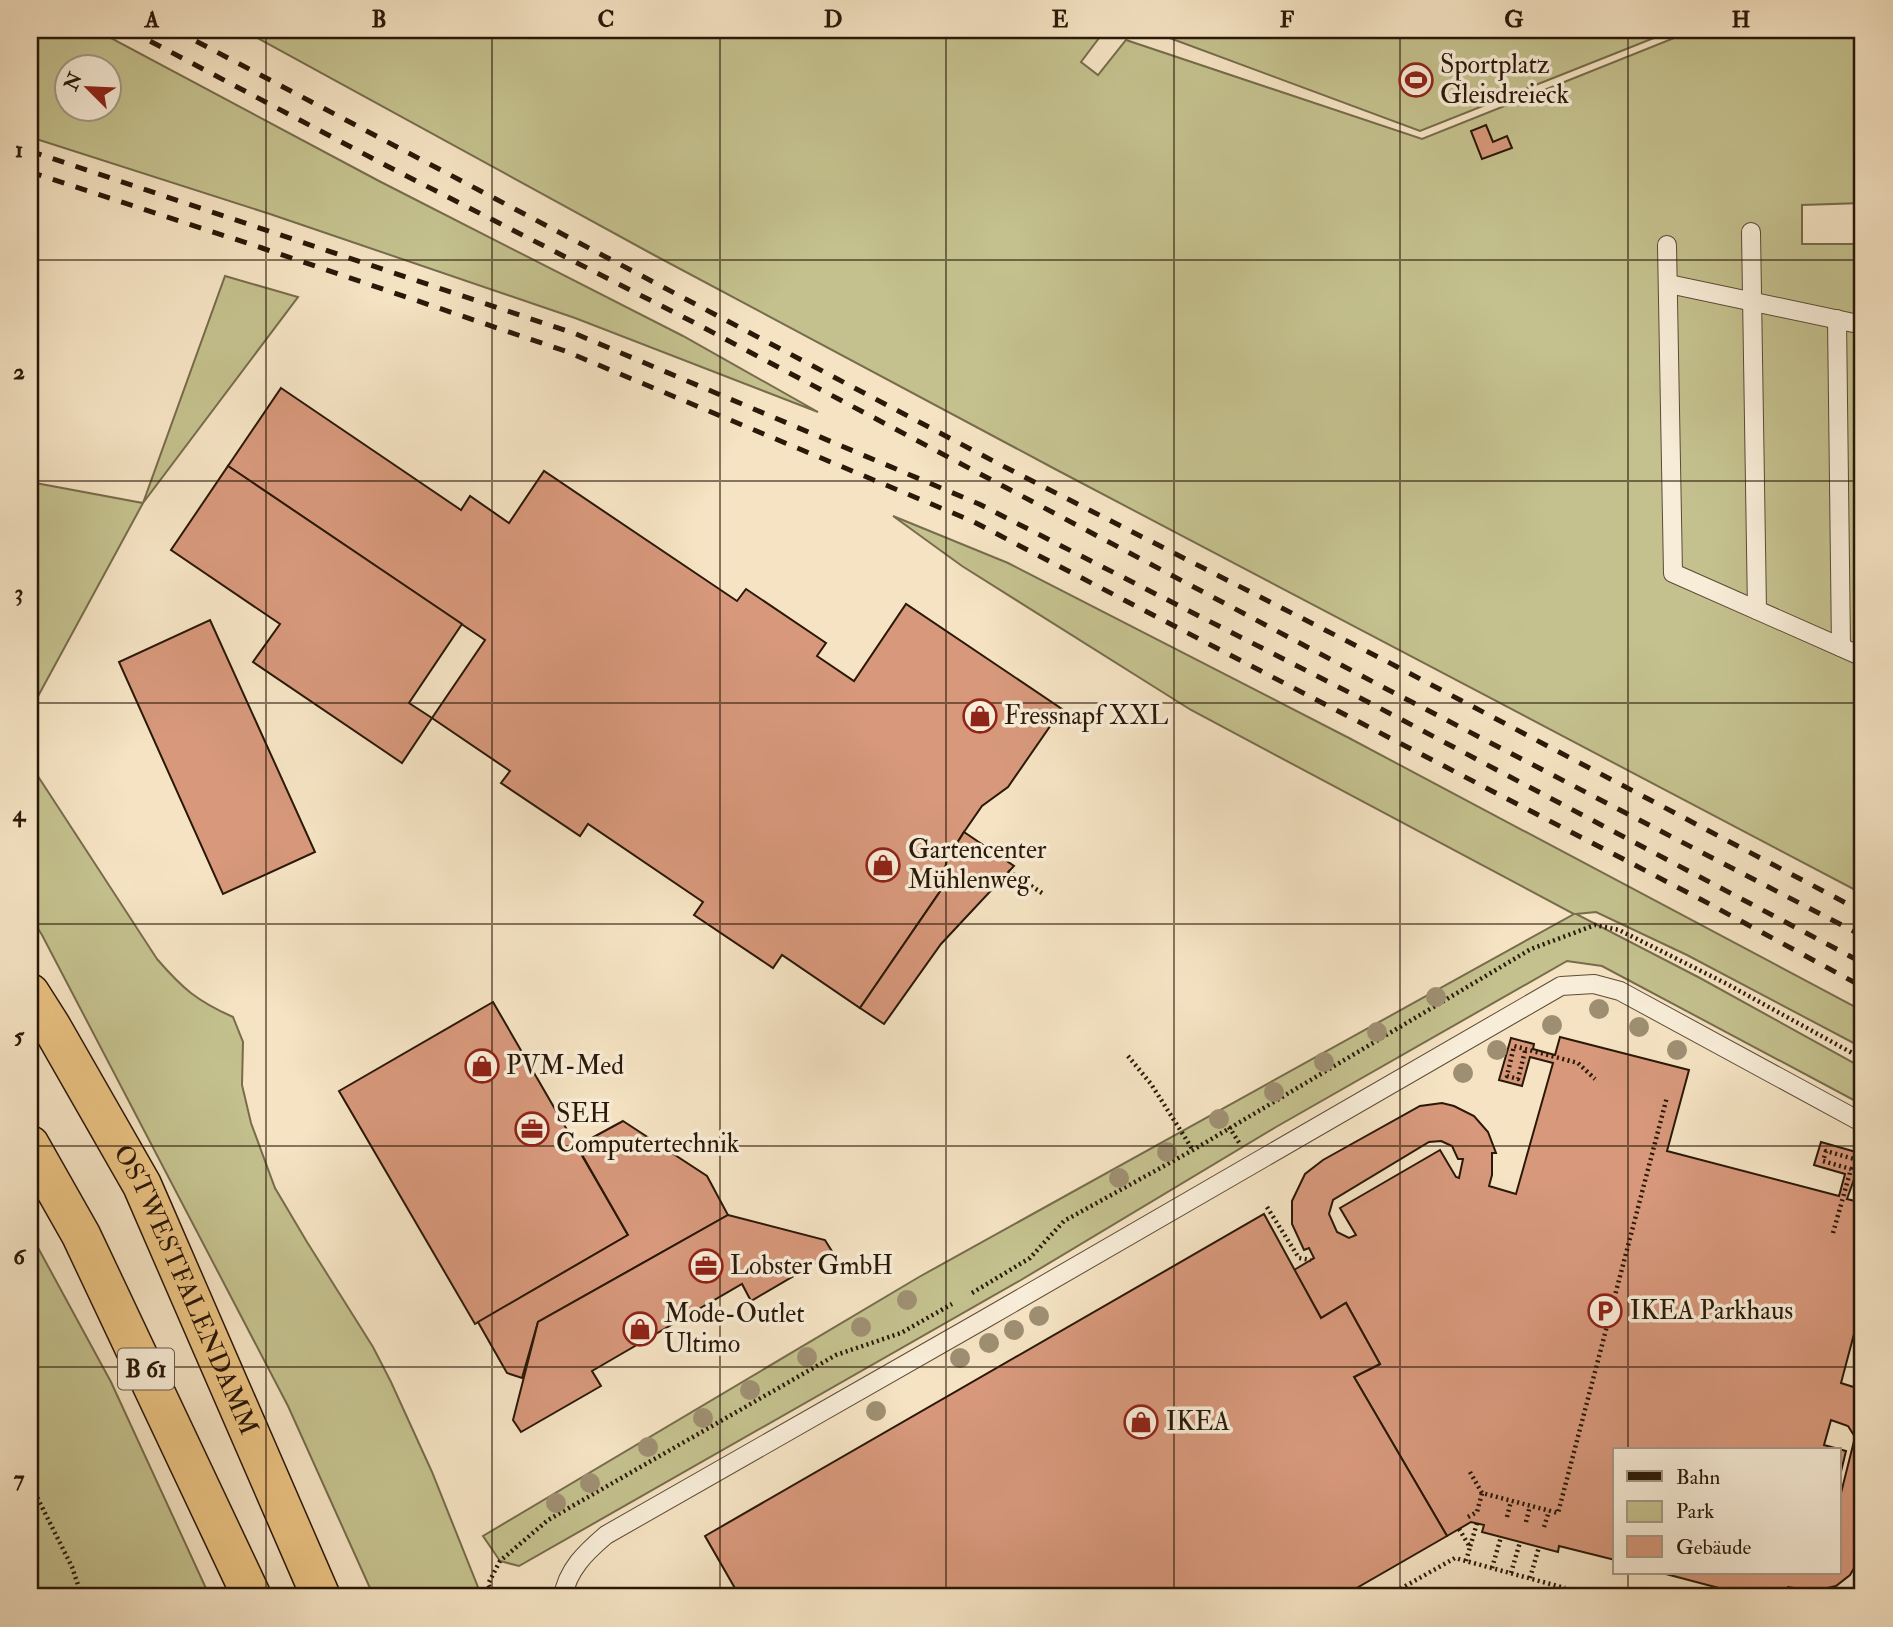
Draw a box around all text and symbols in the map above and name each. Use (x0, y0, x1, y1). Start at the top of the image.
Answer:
text: A (144, 5, 160, 34)
text: B (371, 5, 387, 34)
text: C (598, 5, 614, 34)
text: D (824, 5, 842, 34)
text: E (1052, 5, 1069, 34)
text: F (1280, 5, 1295, 34)
text: G (1504, 5, 1524, 34)
text: H (1732, 5, 1751, 34)
place label: Sportplatz Gleisdreieck (1440, 49, 1570, 111)
north arrow (52, 52, 122, 122)
sports icon: Sportplatz Gleisdreieck (1397, 61, 1435, 99)
text: N (59, 68, 88, 95)
text: 1 (15, 135, 23, 164)
text: 2 (13, 357, 25, 386)
text: 3 (15, 578, 23, 607)
shop icon: Fressnapf XXL (961, 697, 999, 735)
place label: Fressnapf XXL (1004, 700, 1169, 733)
text: 4 (12, 799, 27, 828)
place label: Gartencenter Mühlenweg (908, 834, 1047, 896)
shop icon: Gartencenter Mühlenweg (864, 846, 902, 884)
text: 5 (14, 1021, 25, 1050)
shop icon: PVM-Med (463, 1047, 501, 1085)
place label: PVM-Med (506, 1050, 624, 1082)
place label: SEH Computertechnik (556, 1098, 740, 1161)
office icon: SEH Computertechnik (513, 1110, 551, 1148)
street label: OSTWESTFALENDAMM (106, 1139, 265, 1440)
text: 6 (13, 1242, 27, 1271)
office icon: Lobster GmbH (687, 1247, 725, 1285)
place label: Lobster GmbH (730, 1250, 893, 1282)
parking icon: IKEA Parkhaus (1586, 1292, 1624, 1330)
place label: IKEA Parkhaus (1630, 1295, 1793, 1327)
place label: Mode-Outlet Ultimo (664, 1298, 805, 1360)
shop icon: Mode-Outlet Ultimo (621, 1310, 659, 1348)
road number: B 61 (118, 1349, 174, 1390)
shop icon: IKEA (1122, 1403, 1160, 1441)
place label: IKEA (1166, 1406, 1230, 1438)
legend (1613, 1448, 1840, 1574)
text: 7 (14, 1464, 25, 1493)
text: Bahn (1676, 1464, 1720, 1491)
text: Park (1676, 1498, 1714, 1525)
text: Gebäude (1676, 1534, 1752, 1561)

